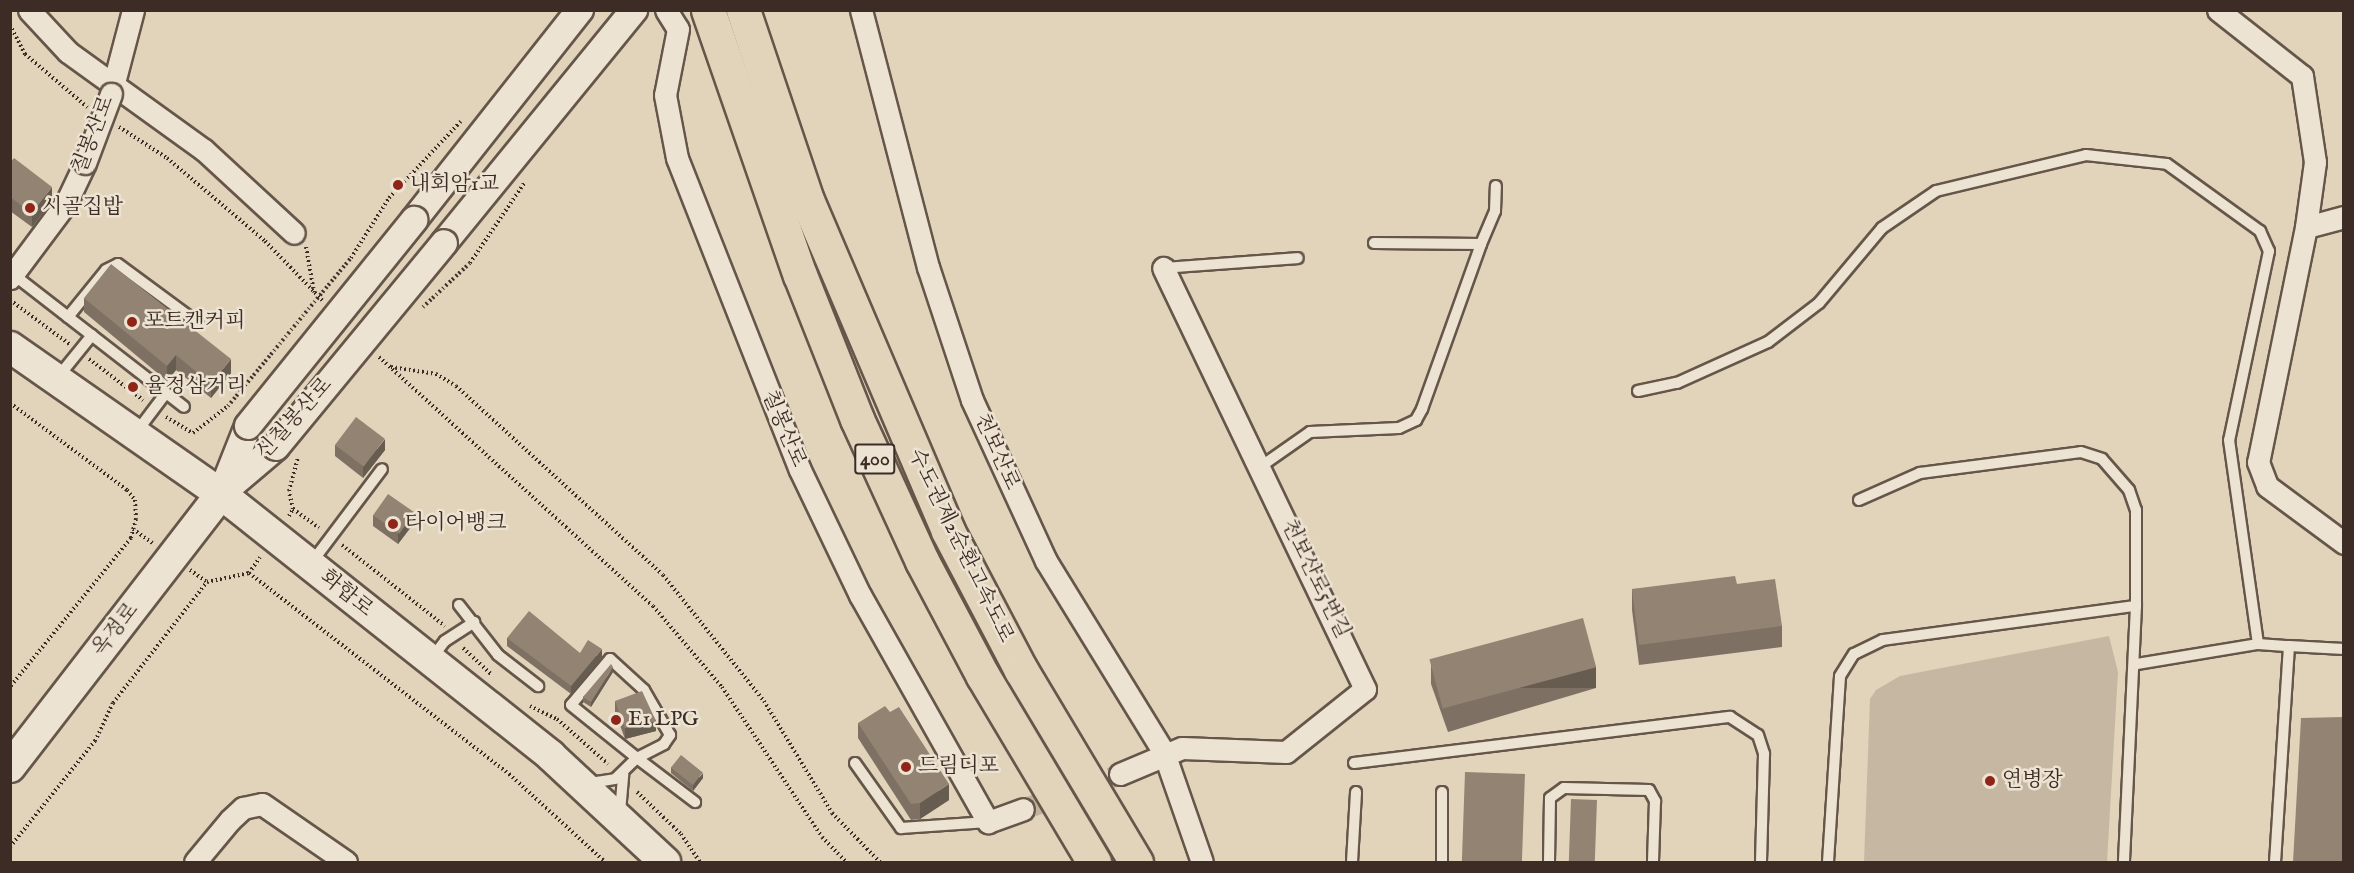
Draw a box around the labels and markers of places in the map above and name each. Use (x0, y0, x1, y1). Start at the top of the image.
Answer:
place label: 내회암1교 (410, 172, 499, 198)
marker: 내회암1교 (391, 178, 405, 192)
place label: 시골집밥 (42, 195, 123, 221)
marker: 시골집밥 (23, 201, 37, 215)
place label: 포트캔커피 (144, 309, 245, 335)
marker: 포트캔커피 (125, 315, 139, 329)
place label: 율정삼거리 (145, 374, 246, 400)
marker: 율정삼거리 (126, 380, 140, 394)
place label: 타이어뱅크 (405, 511, 506, 537)
marker: 타이어뱅크 (386, 517, 400, 531)
place label: E1 LPG (628, 707, 699, 733)
marker: E1 LPG (609, 713, 623, 727)
place label: 드림디포 (918, 754, 999, 780)
marker: 드림디포 (899, 760, 913, 774)
place label: 연병장 (2002, 768, 2063, 794)
marker: 연병장 (1983, 774, 1997, 788)

